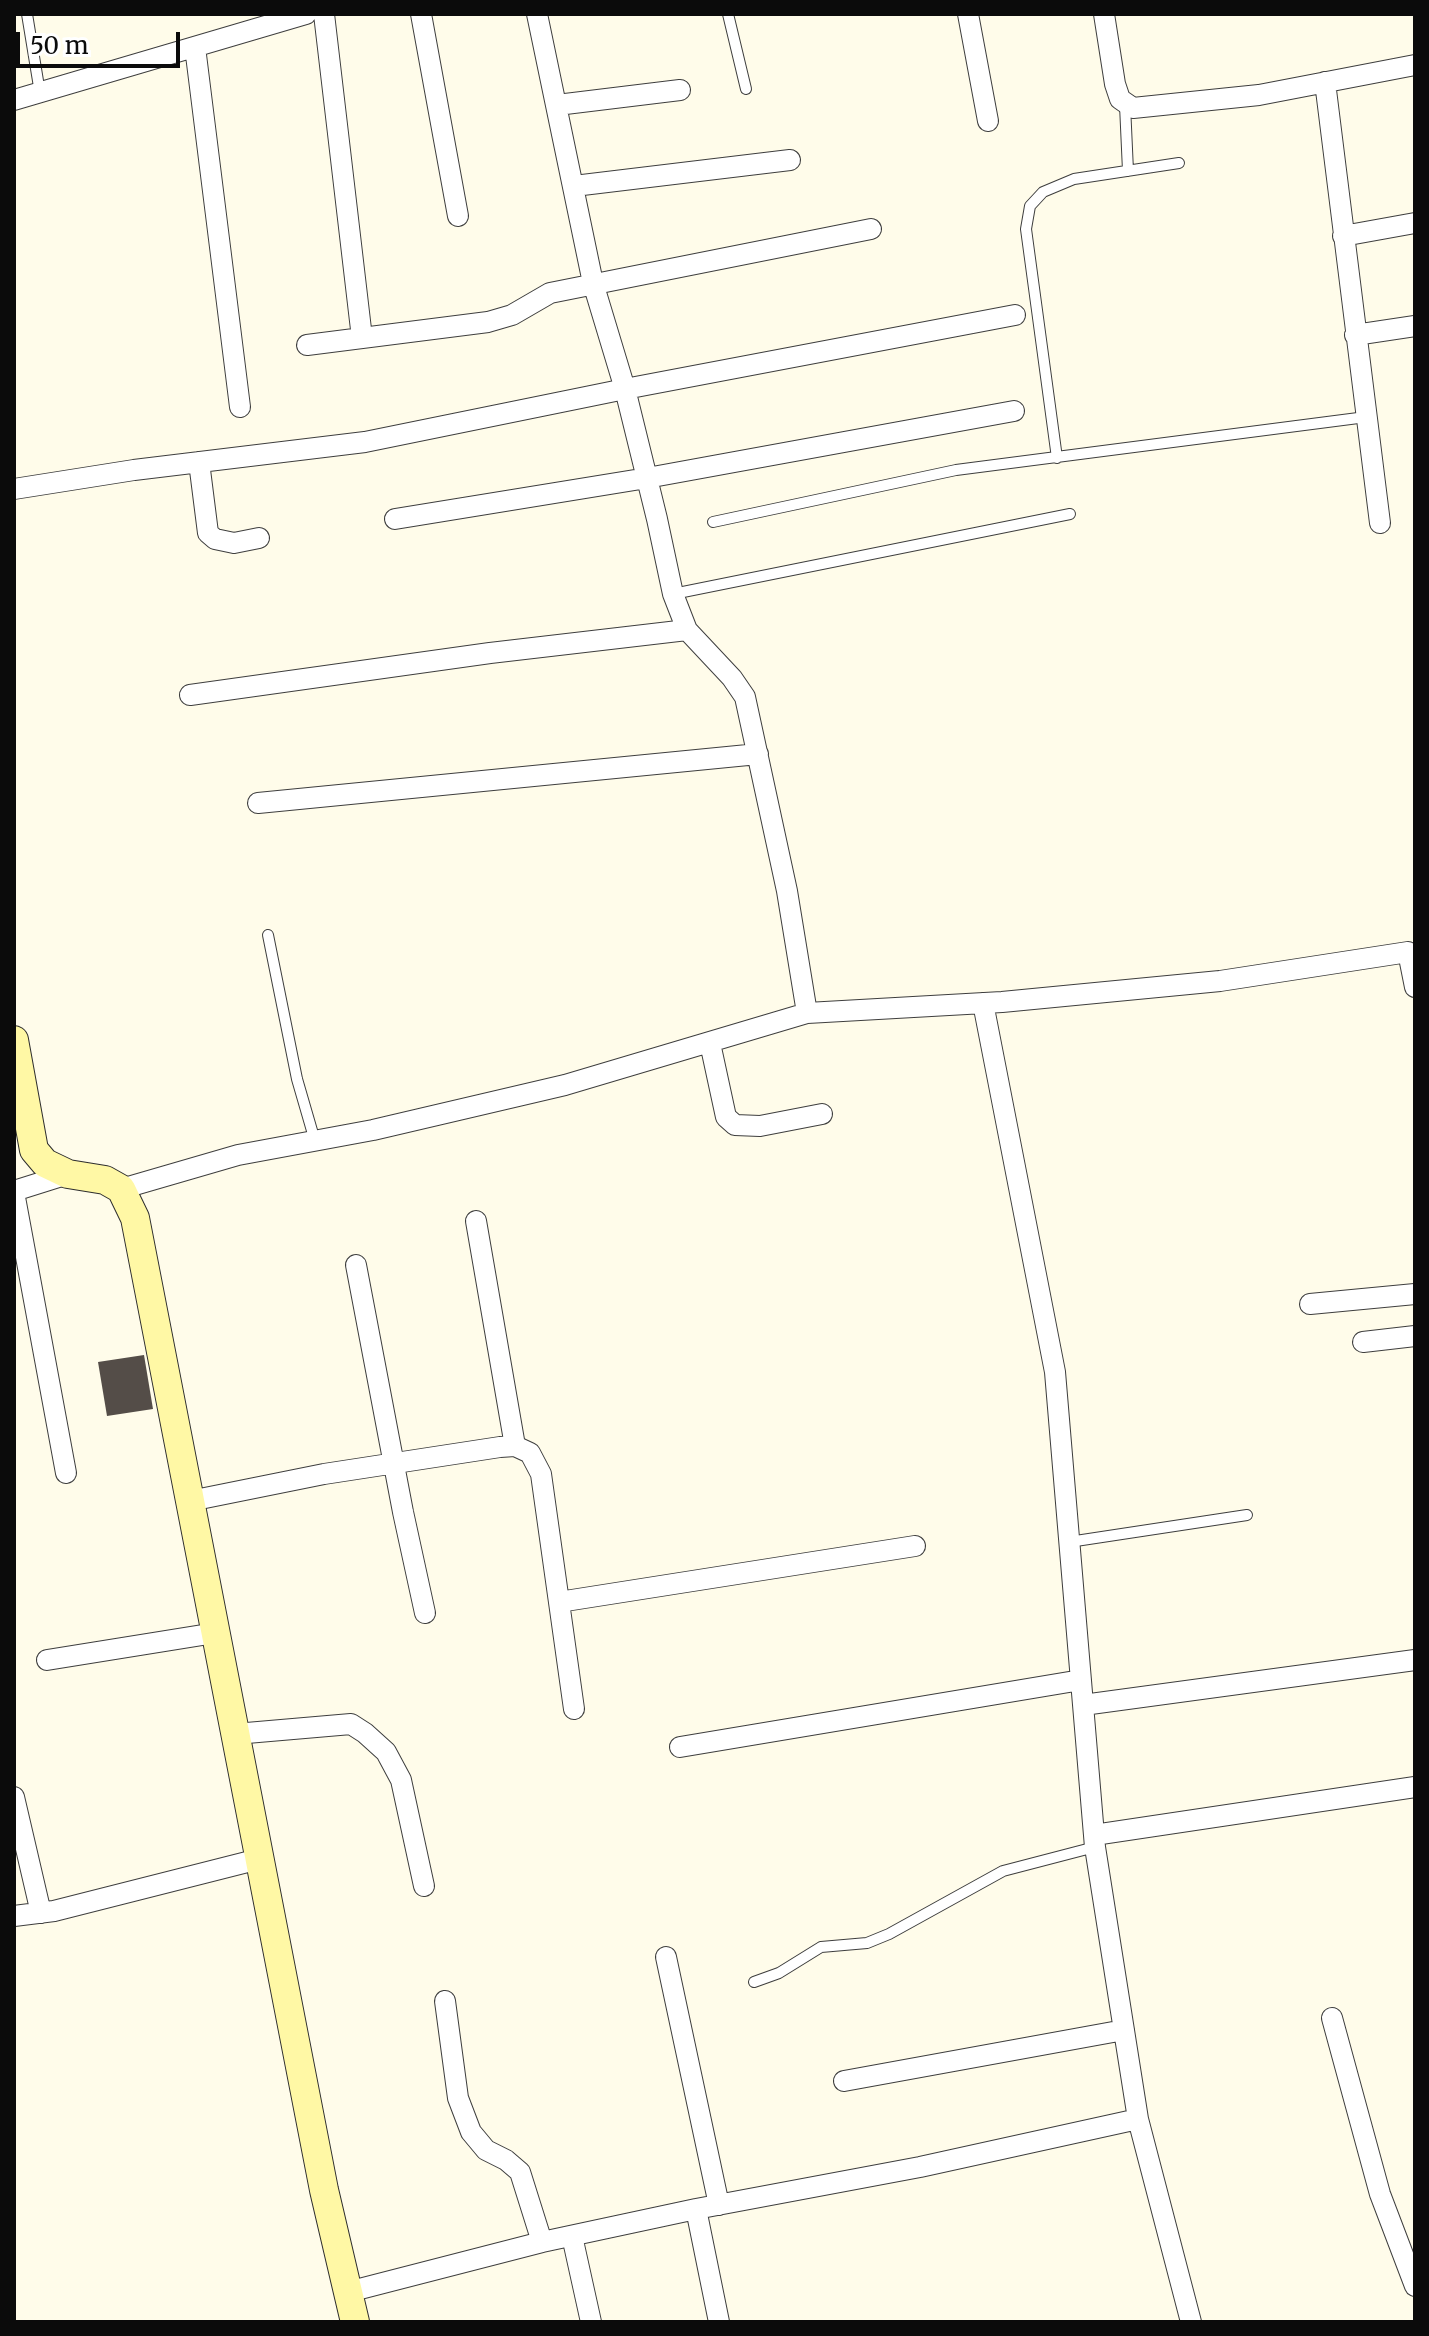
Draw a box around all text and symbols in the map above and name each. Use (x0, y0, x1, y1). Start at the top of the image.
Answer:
scale bar (20, 16, 184, 66)
text: 50 m (30, 30, 89, 61)

